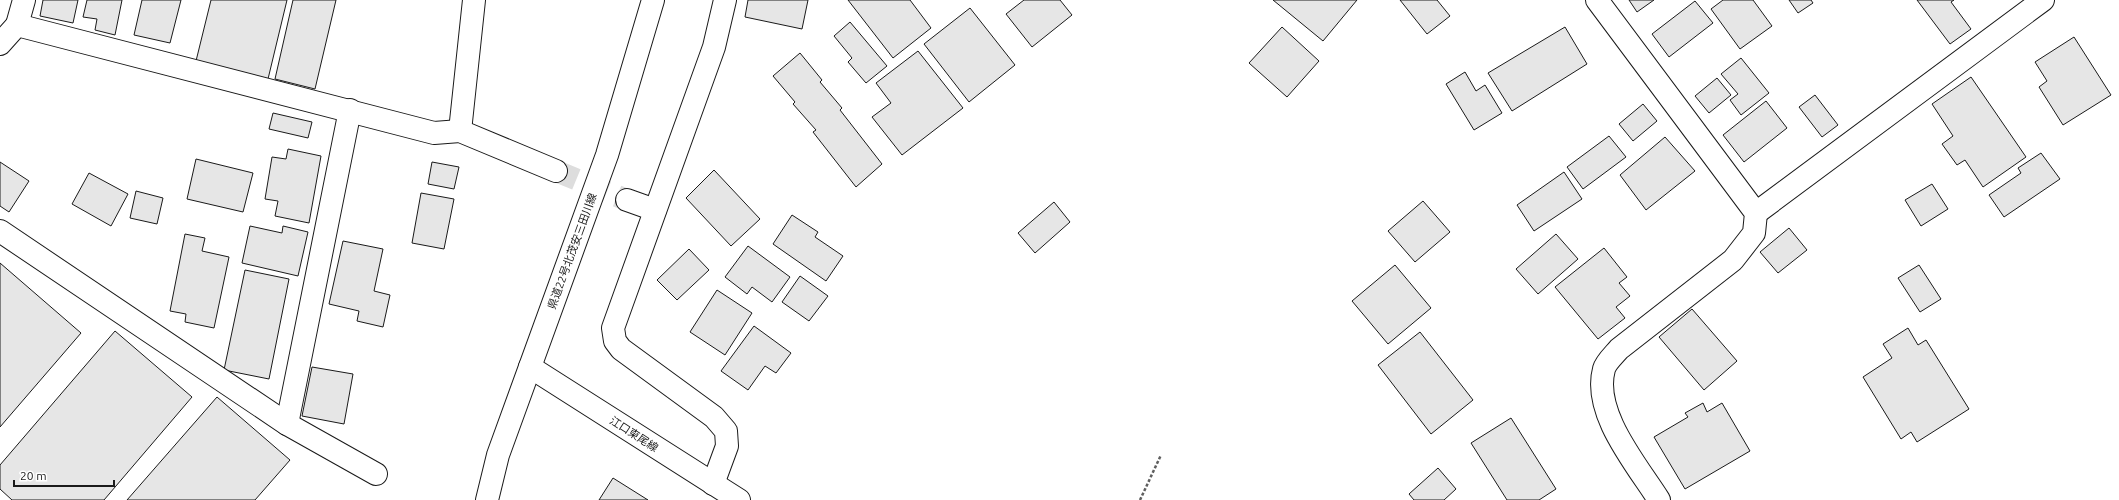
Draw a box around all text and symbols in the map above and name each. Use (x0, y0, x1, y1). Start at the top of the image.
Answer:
street label: 県道22号北茂安三田川線 (545, 191, 599, 311)
street label: 江口東尾線 (608, 414, 660, 454)
scale bar (14, 462, 114, 488)
text: 20 m (20, 469, 47, 482)

